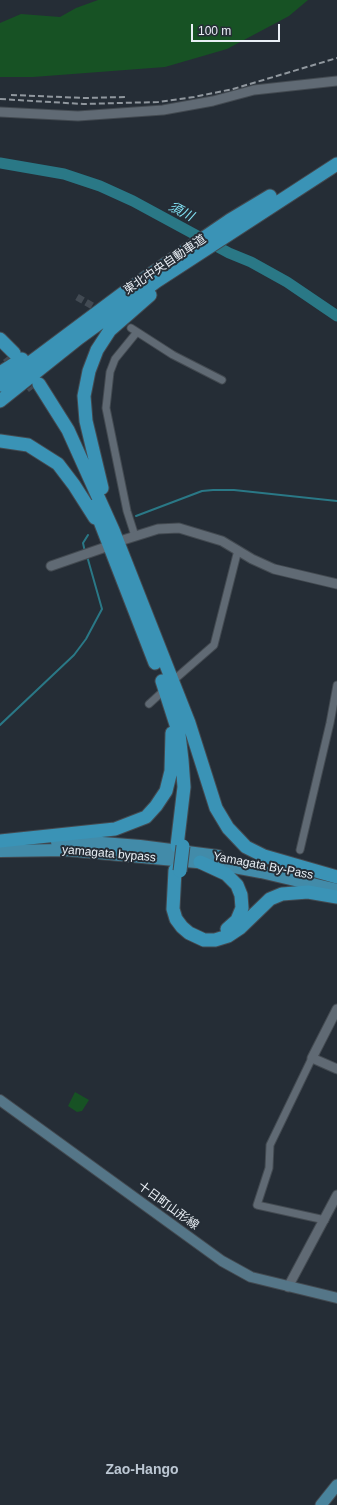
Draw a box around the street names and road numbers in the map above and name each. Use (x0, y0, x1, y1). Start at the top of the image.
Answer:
street label: 東北中央自動車道 (121, 232, 209, 298)
street label: yamagata bypass (62, 843, 156, 865)
street label: Yamagata By-Pass (212, 849, 314, 883)
street label: 十日町山形線 (135, 1179, 201, 1233)

